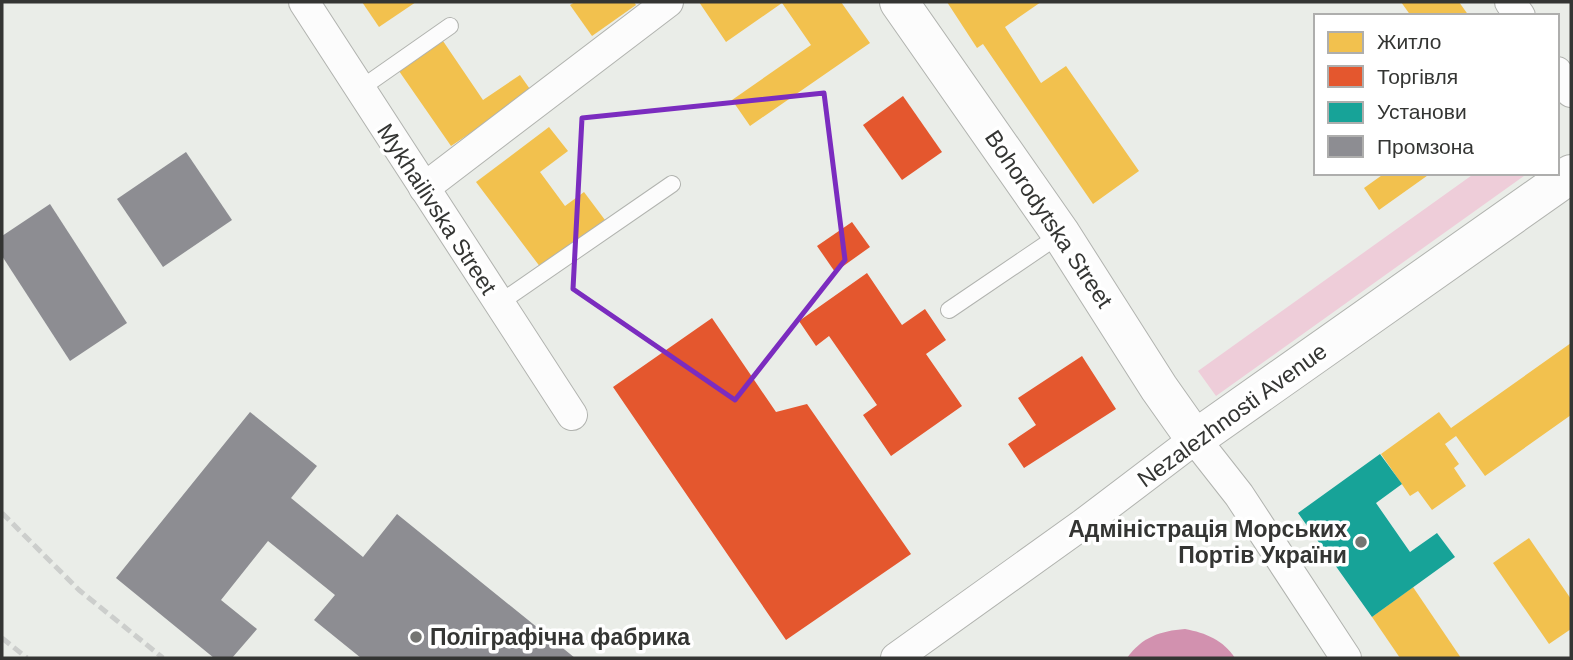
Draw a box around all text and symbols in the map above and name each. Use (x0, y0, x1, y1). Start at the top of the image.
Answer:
legend (1314, 14, 1559, 175)
text: Житло (1377, 30, 1441, 53)
text: Торгівля (1377, 65, 1458, 88)
text: Установи (1377, 100, 1467, 123)
street label: Mykhailivska Street (372, 119, 502, 300)
street label: Bohorodytska Street (980, 125, 1118, 313)
text: Промзона (1377, 135, 1474, 158)
street label: Nezalezhnosti Avenue (1132, 338, 1332, 492)
place label: Адміністрація Морських Портів України (1068, 516, 1347, 568)
marker: Адміністрація Морських Портів України (1353, 534, 1369, 550)
place label: Поліграфічна фабрика (430, 624, 690, 650)
marker: Поліграфічна фабрика (408, 629, 424, 645)

